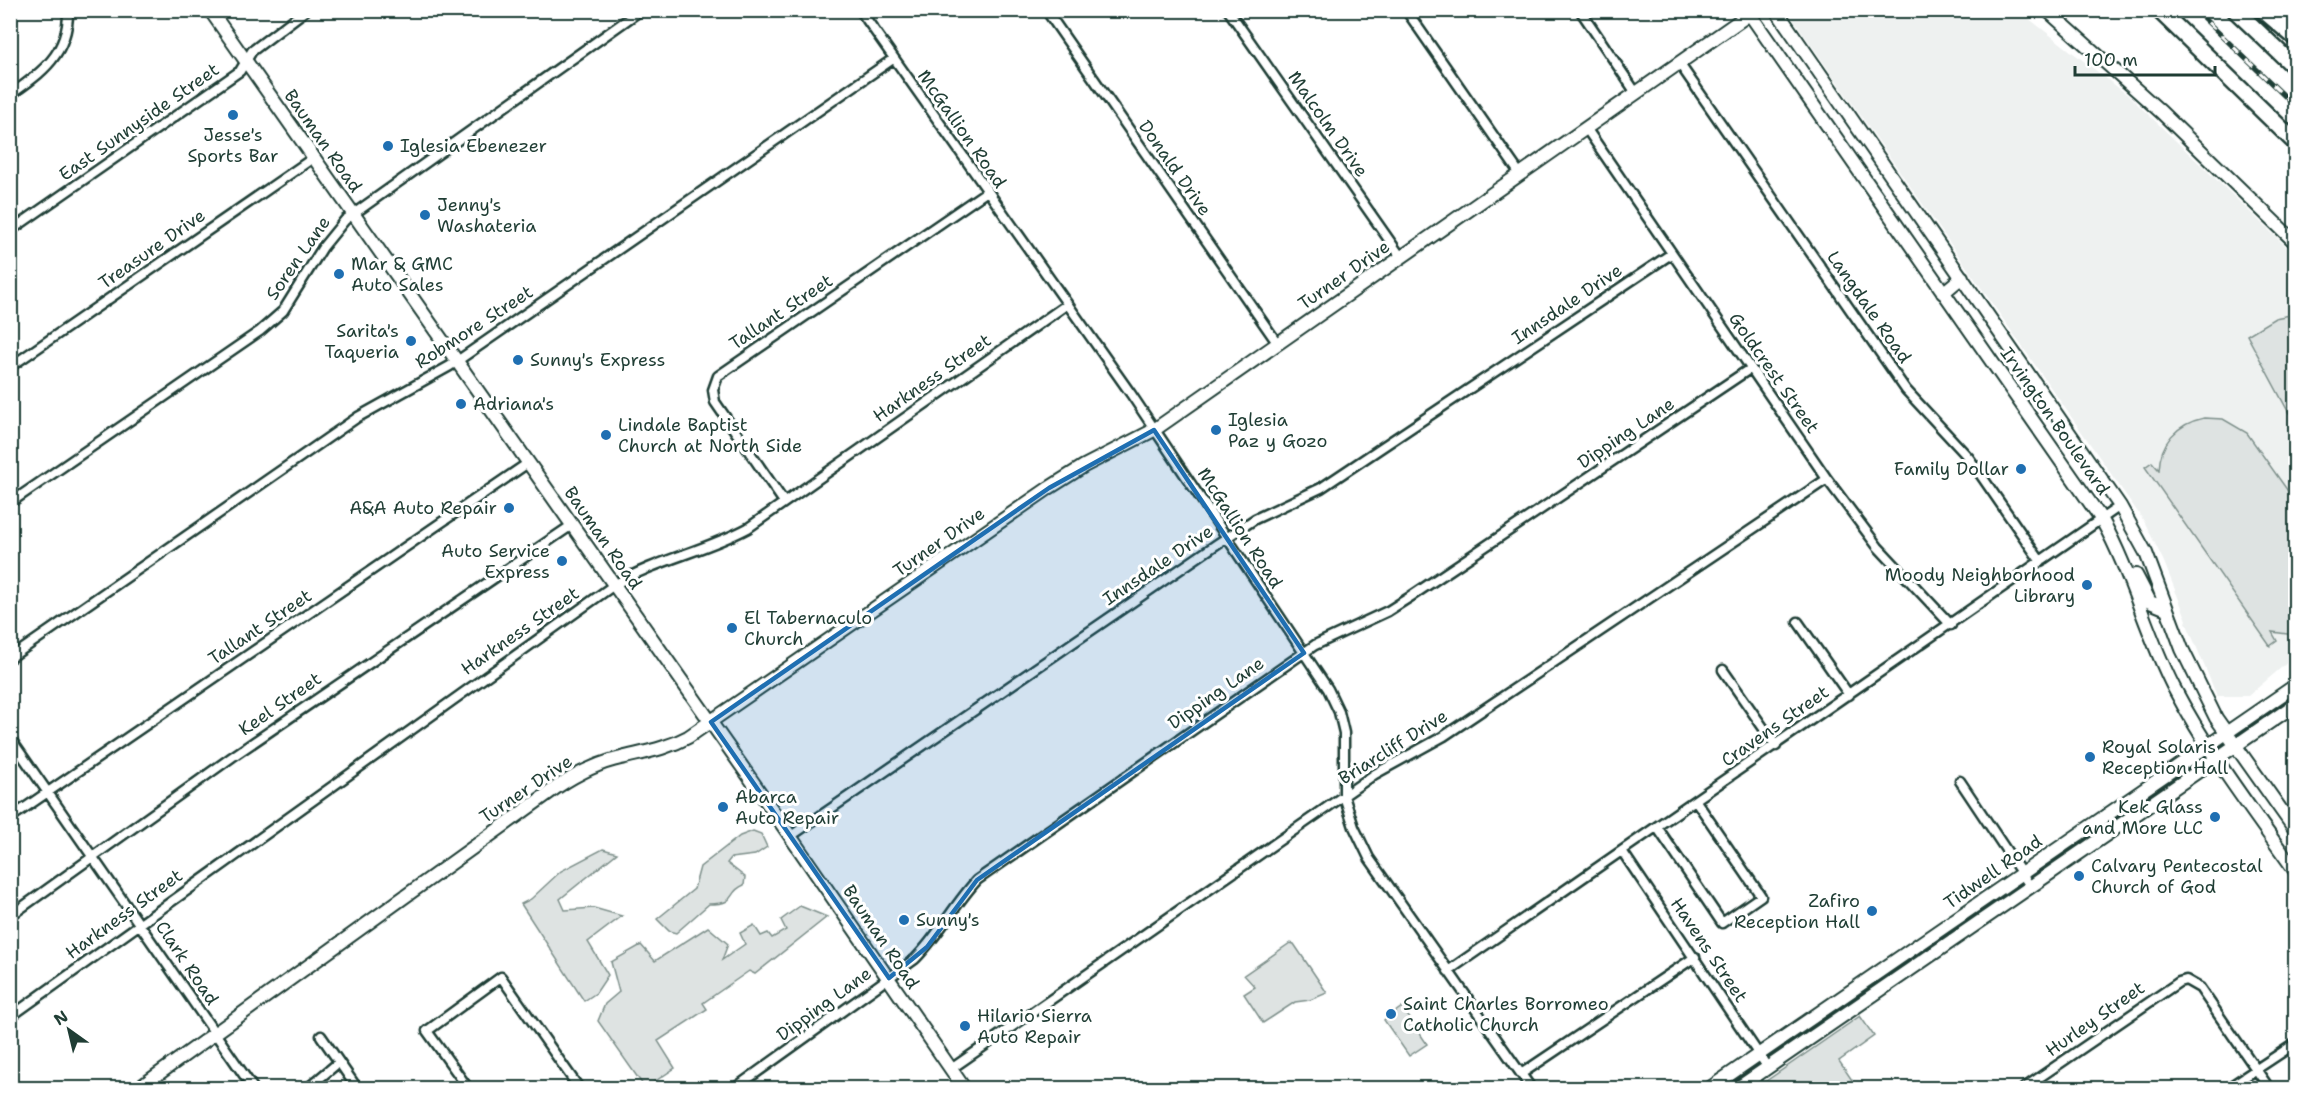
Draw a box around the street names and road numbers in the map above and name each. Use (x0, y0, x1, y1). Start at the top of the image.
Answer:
street label: East Sunnyside Street (54, 57, 224, 186)
street label: McGallion Road (912, 65, 1012, 193)
street label: Malcolm Drive (1282, 66, 1374, 182)
street label: Bauman Road (279, 85, 367, 197)
street label: Donald Drive (1133, 115, 1217, 221)
street label: Treasure Drive (94, 203, 210, 295)
street label: Soren Lane (260, 211, 336, 305)
street label: Turner Drive (1293, 235, 1395, 315)
street label: Langdale Road (1821, 246, 1917, 368)
street label: Innsdale Drive (1507, 258, 1627, 350)
street label: Tallant Street (725, 268, 837, 355)
street label: Robmore Street (410, 280, 538, 374)
street label: Goldcrest Street (1723, 308, 1825, 438)
street label: Harkness Street (868, 328, 996, 428)
street label: Irvington Boulevard (1995, 342, 2115, 500)
street label: Dipping Lane (1573, 392, 1679, 474)
street label: McGallion Road (1192, 463, 1288, 593)
street label: Bauman Road (559, 482, 647, 594)
street label: Turner Drive (888, 502, 990, 582)
street label: Innsdale Drive (1098, 519, 1218, 611)
street label: Harkness Street (456, 581, 584, 681)
street label: Tallant Street (204, 583, 316, 670)
street label: Dipping Lane (1163, 651, 1269, 735)
street label: Keel Street (234, 667, 326, 741)
street label: Cravens Street (1716, 680, 1834, 772)
street label: Briarcliff Drive (1334, 704, 1452, 790)
street label: Turner Drive (475, 749, 577, 829)
street label: Tidwell Road (1939, 829, 2047, 915)
street label: Harkness Street (61, 863, 187, 965)
street label: Bauman Road (837, 880, 925, 994)
street label: Havens Street (1665, 893, 1753, 1007)
street label: Clark Road (150, 916, 224, 1010)
street label: Dipping Lane (772, 961, 876, 1047)
street label: Hurley Street (2041, 976, 2150, 1062)

